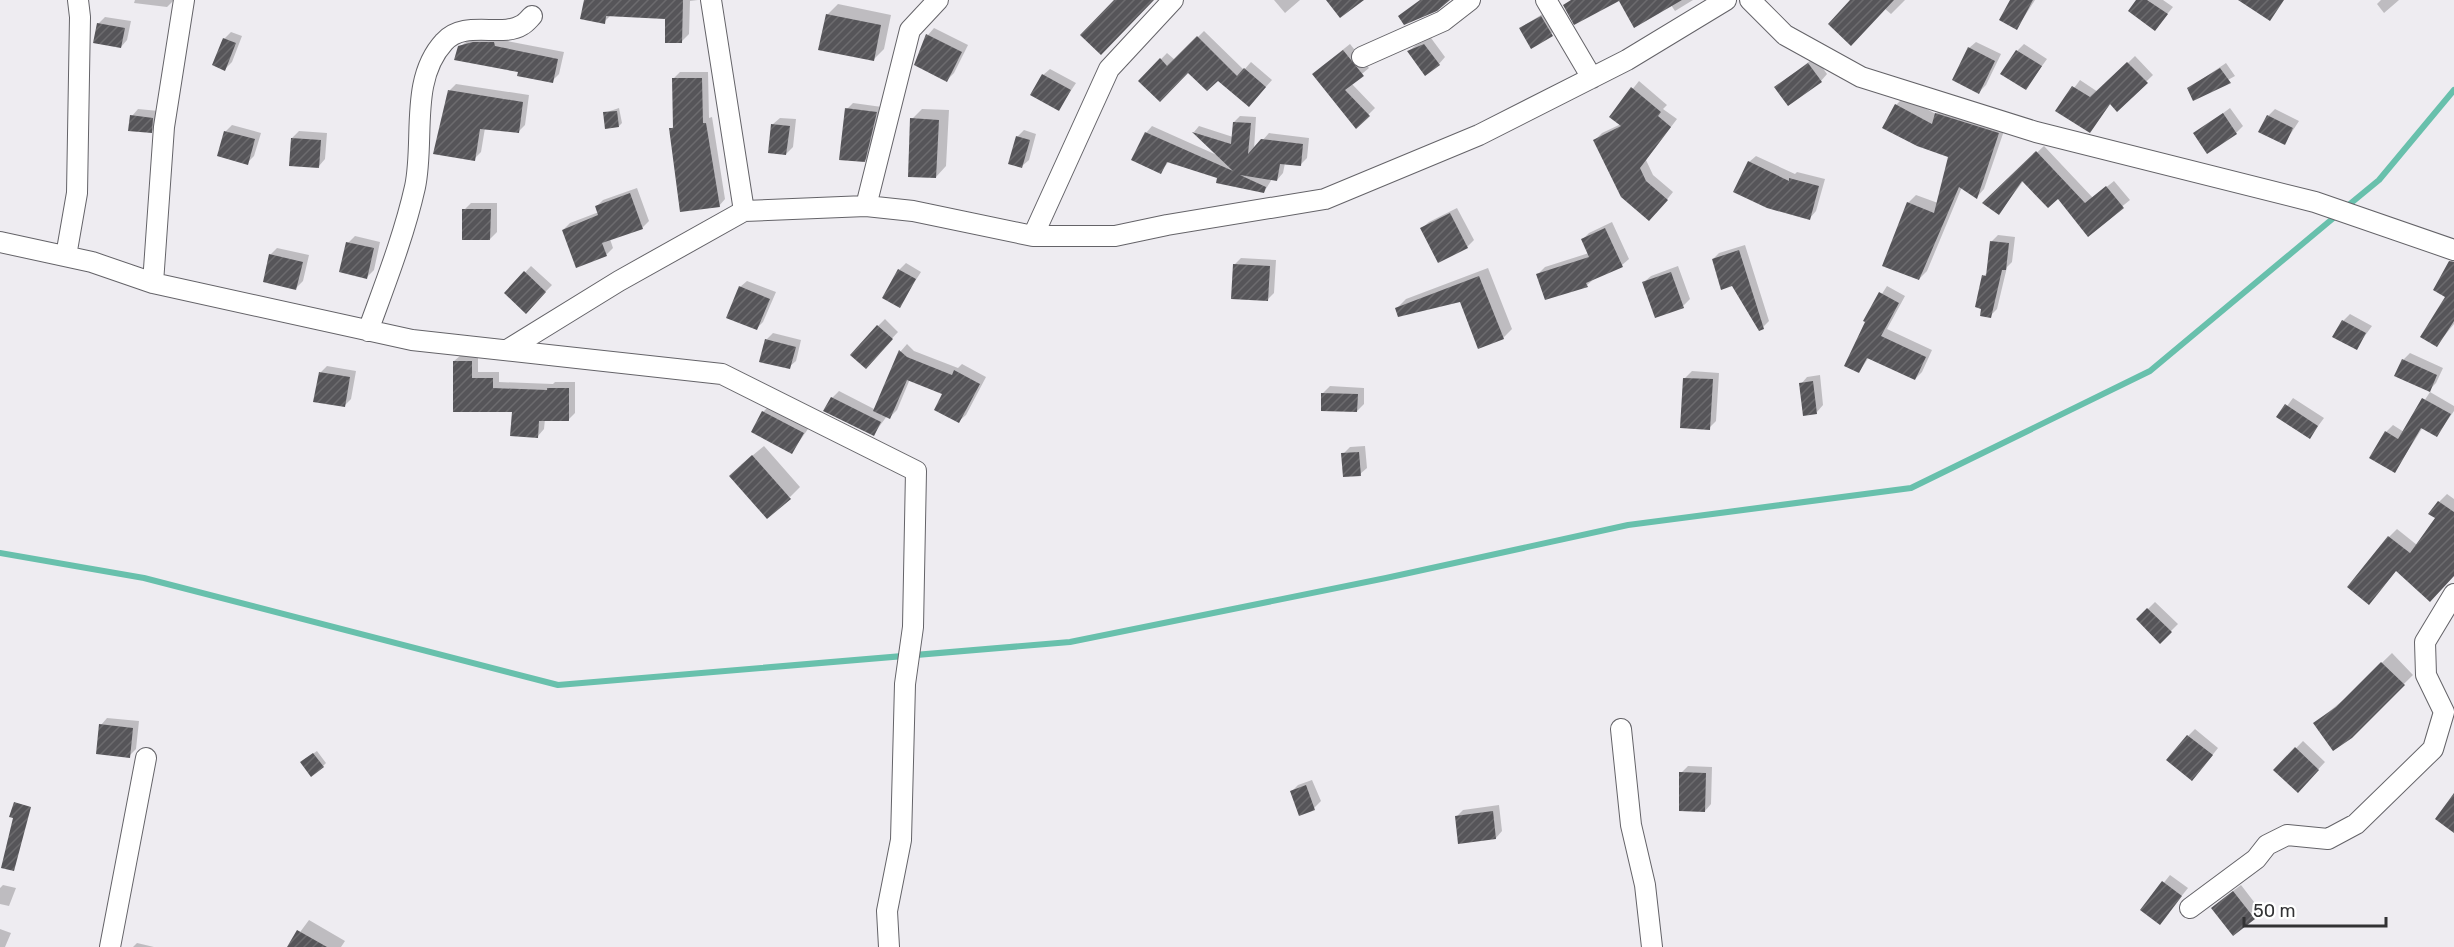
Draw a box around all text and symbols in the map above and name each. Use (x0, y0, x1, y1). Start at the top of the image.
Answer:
scale bar (2244, 890, 2386, 928)
text: 50 m (2253, 900, 2296, 922)

